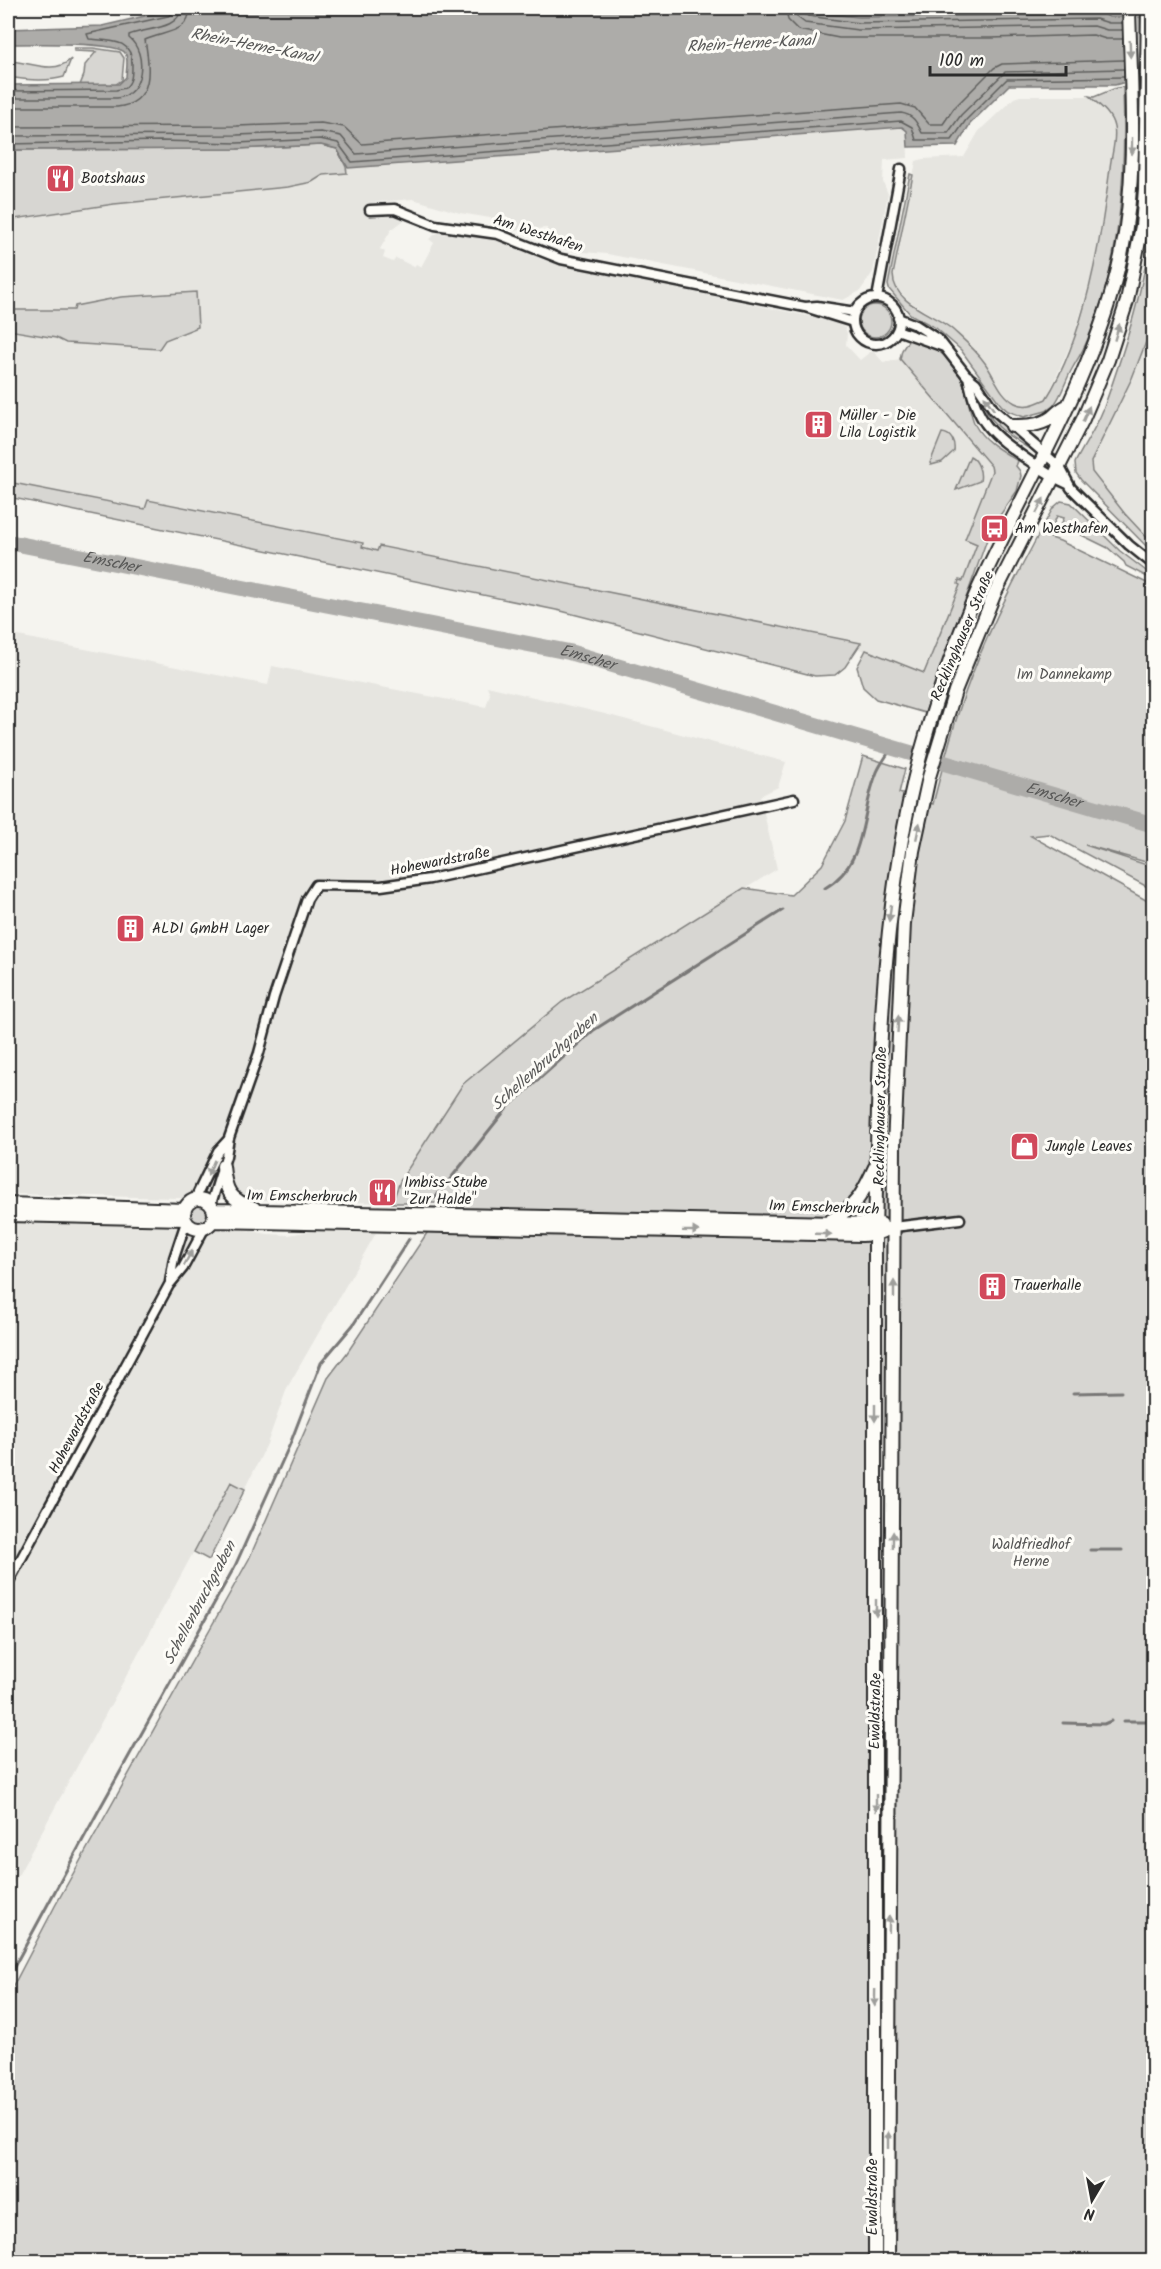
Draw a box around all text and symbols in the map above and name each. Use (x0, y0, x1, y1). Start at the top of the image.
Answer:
water label: Rhein-Herne-Kanal (189, 22, 322, 71)
water label: Rhein-Herne-Kanal (686, 28, 819, 60)
scale bar (930, 39, 1066, 77)
one-way arrow (1126, 40, 1135, 59)
text: 100 m (939, 47, 984, 76)
one-way arrow (1128, 137, 1137, 156)
restaurant icon: Bootshaus (44, 163, 76, 195)
place label: Bootshaus (81, 167, 146, 191)
street label: Am Westhafen (490, 208, 586, 260)
one-way arrow (1113, 323, 1122, 341)
one-way arrow (983, 395, 995, 411)
place label: Müller - Die Lila Logistik (839, 404, 917, 445)
one-way arrow (1082, 405, 1091, 423)
building icon: Müller - Die Lila Logistik (802, 409, 834, 441)
one-way arrow (1035, 497, 1045, 514)
bus stop icon: Am Westhafen (978, 513, 1010, 545)
place label: Am Westhafen (1015, 517, 1108, 541)
water label: Emscher (81, 544, 145, 581)
street label: Recklinghauser Straße (925, 567, 1001, 705)
water label: Emscher (558, 638, 622, 679)
park label: Im Dannekamp (1016, 663, 1112, 687)
water label: Emscher (1023, 775, 1088, 816)
one-way arrow (913, 821, 923, 840)
street label: Hohewardstraße (388, 841, 492, 883)
one-way arrow (886, 904, 895, 923)
building icon: ALDI GmbH Lager (115, 913, 147, 945)
place label: ALDI GmbH Lager (152, 917, 270, 941)
water label: Schellenbruchgraben (486, 1006, 605, 1117)
one-way arrow (894, 1015, 903, 1034)
street label: Recklinghauser Straße (868, 1046, 894, 1186)
shop icon: Jungle Leaves (1008, 1131, 1040, 1163)
place label: Jungle Leaves (1045, 1135, 1133, 1159)
one-way arrow (206, 1159, 216, 1177)
place label: Imbiss-Stube "Zur Halde" (404, 1171, 488, 1212)
restaurant icon: Imbiss-Stube "Zur Halde" (367, 1176, 399, 1208)
street label: Im Emscherbruch (246, 1184, 358, 1210)
street label: Im Emscherbruch (768, 1194, 880, 1222)
one-way arrow (682, 1226, 701, 1236)
one-way arrow (813, 1229, 832, 1239)
one-way arrow (183, 1249, 193, 1267)
building icon: Trauerhalle (976, 1270, 1008, 1302)
place label: Trauerhalle (1013, 1274, 1081, 1298)
one-way arrow (889, 1279, 899, 1298)
street label: Hohewardstraße (43, 1378, 111, 1478)
one-way arrow (870, 1403, 880, 1422)
one-way arrow (888, 1531, 898, 1550)
park label: Waldfriedhof Herne (992, 1533, 1072, 1574)
water label: Schellenbruchgraben (157, 1536, 244, 1669)
one-way arrow (871, 1598, 881, 1617)
street label: Ewaldstraße (863, 1672, 889, 1750)
one-way arrow (871, 1793, 881, 1812)
one-way arrow (885, 1915, 894, 1934)
one-way arrow (870, 1988, 880, 2007)
one-way arrow (883, 2131, 893, 2150)
street label: Ewaldstraße (861, 2158, 885, 2235)
north arrow (1062, 2170, 1122, 2230)
text: N (1083, 2200, 1097, 2226)

